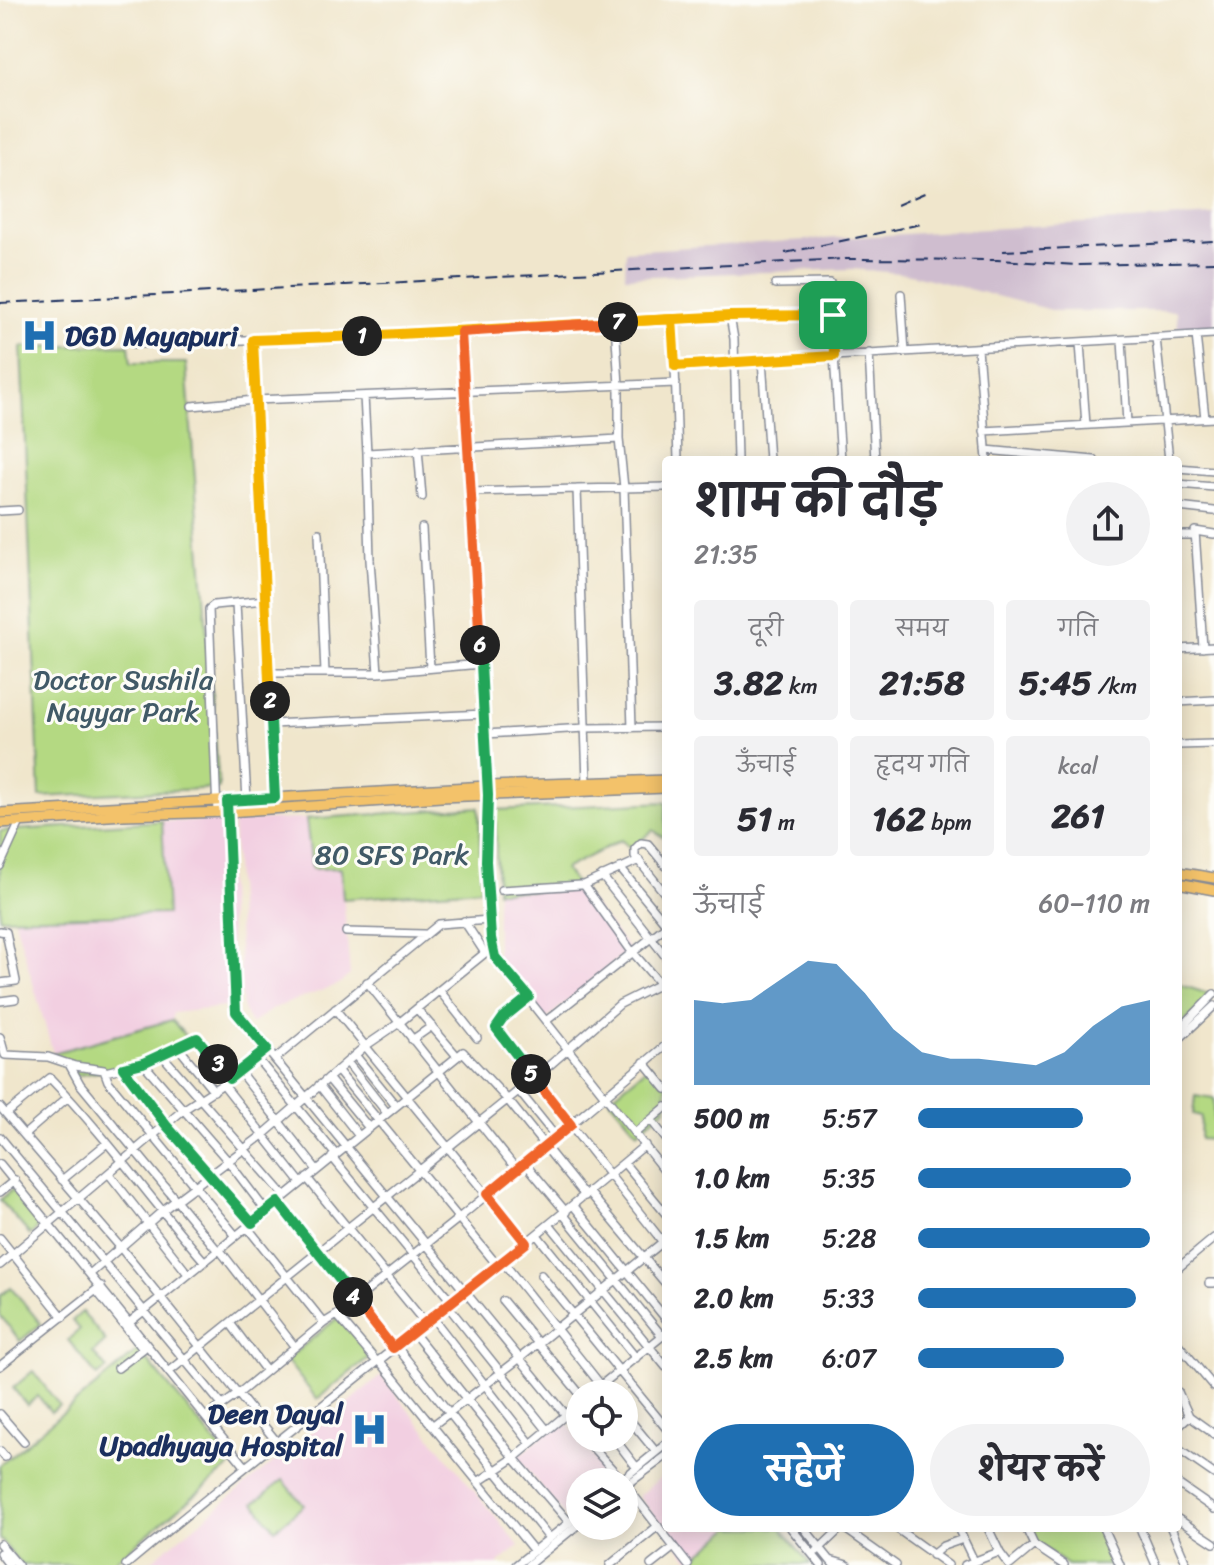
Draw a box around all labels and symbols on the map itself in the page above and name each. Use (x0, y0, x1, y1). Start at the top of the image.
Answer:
pin (799, 281, 867, 349)
pin: 7 (598, 302, 638, 342)
place label: DGD Mayapuri (65, 311, 239, 360)
hospital icon: DGD Mayapuri (20, 316, 58, 354)
pin: 1 (342, 316, 382, 356)
pin: 6 (460, 625, 500, 665)
park label: Doctor Sushila Nayyar Park (33, 655, 214, 736)
pin: 2 (250, 681, 290, 721)
park label: 80 SFS Park (315, 830, 469, 879)
pin: 3 (198, 1044, 238, 1084)
pin: 5 (511, 1054, 551, 1094)
pin: 4 (333, 1277, 373, 1317)
place label: Deen Dayal Upadhyaya Hospital (99, 1389, 344, 1470)
hospital icon: Deen Dayal Upadhyaya Hospital (350, 1410, 388, 1448)

